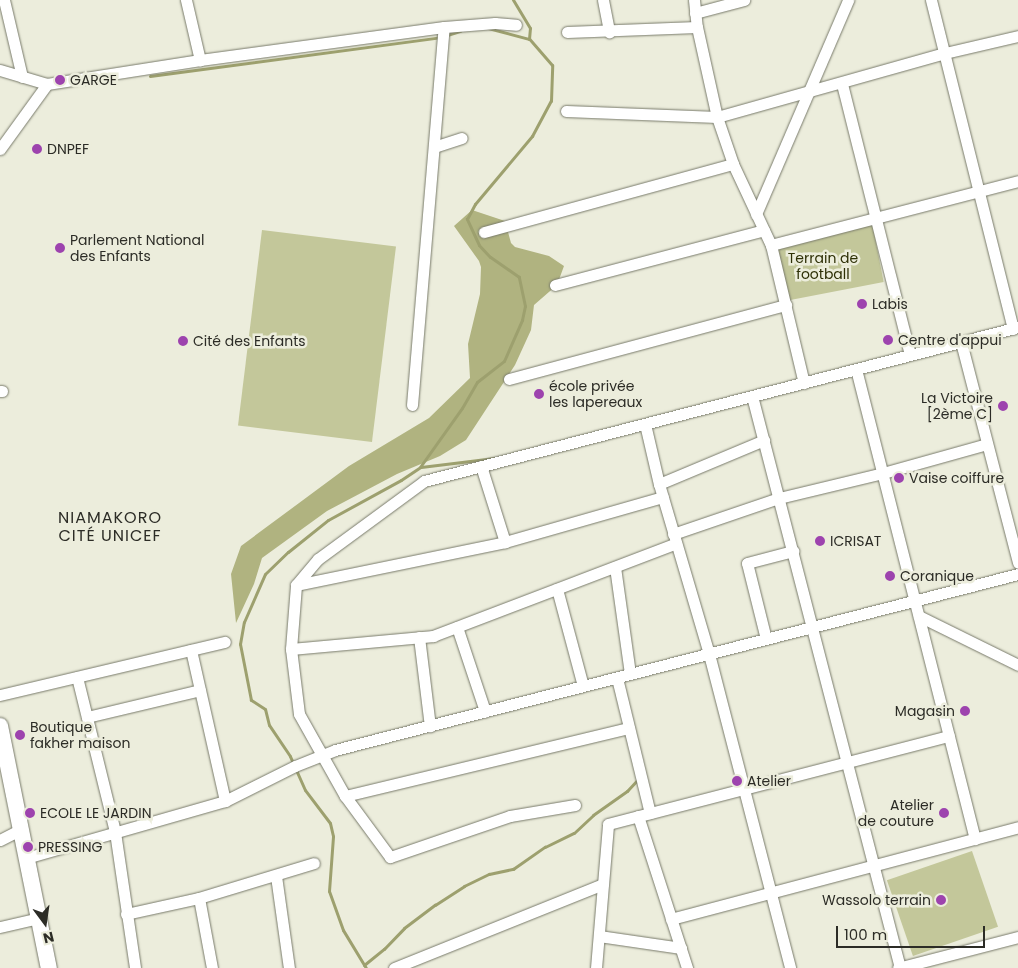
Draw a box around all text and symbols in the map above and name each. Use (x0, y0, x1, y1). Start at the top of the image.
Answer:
place label: GARGE (70, 72, 117, 88)
marker: GARGE (54, 74, 66, 86)
place label: DNPEF (47, 141, 89, 157)
marker: DNPEF (31, 143, 43, 155)
place label: Parlement National des Enfants (70, 232, 204, 264)
marker: Parlement National des Enfants (54, 242, 66, 254)
park label: Terrain de football (788, 250, 858, 282)
place label: Labis (872, 296, 908, 312)
marker: Labis (856, 298, 868, 310)
place label: Centre d'appui (898, 332, 1002, 348)
place label: Cité des Enfants (193, 333, 306, 349)
marker: Centre d'appui (882, 334, 894, 346)
marker: Cité des Enfants (177, 335, 189, 347)
place label: école privée les lapereaux (549, 378, 642, 411)
marker: école privée les lapereaux (533, 388, 545, 400)
place label: La Victoire [2ème C] (921, 390, 993, 422)
marker: La Victoire [2ème C] (997, 400, 1009, 412)
place label: Vaise coiffure (909, 470, 1004, 486)
marker: Vaise coiffure (893, 472, 905, 484)
district label: NIAMAKORO CITÉ UNICEF (57, 508, 163, 546)
place label: ICRISAT (830, 533, 881, 549)
marker: ICRISAT (814, 535, 826, 547)
place label: Coranique (900, 568, 974, 584)
marker: Coranique (884, 570, 896, 582)
place label: Magasin (895, 703, 955, 719)
marker: Magasin (959, 705, 971, 717)
place label: Boutique fakher maison (30, 719, 130, 752)
marker: Boutique fakher maison (14, 729, 26, 741)
place label: Atelier (747, 773, 791, 789)
marker: Atelier (731, 775, 743, 787)
place label: Atelier de couture (858, 797, 934, 830)
place label: ECOLE LE JARDIN (40, 805, 151, 821)
marker: ECOLE LE JARDIN (24, 807, 36, 819)
marker: Atelier de couture (938, 807, 950, 819)
place label: PRESSING (38, 839, 102, 855)
marker: PRESSING (22, 841, 34, 853)
place label: Wassolo terrain (822, 892, 931, 908)
marker: Wassolo terrain (935, 894, 947, 906)
north arrow (20, 898, 70, 948)
scale bar (838, 916, 987, 948)
text: 100 m (844, 924, 887, 945)
text: N (41, 927, 56, 949)

